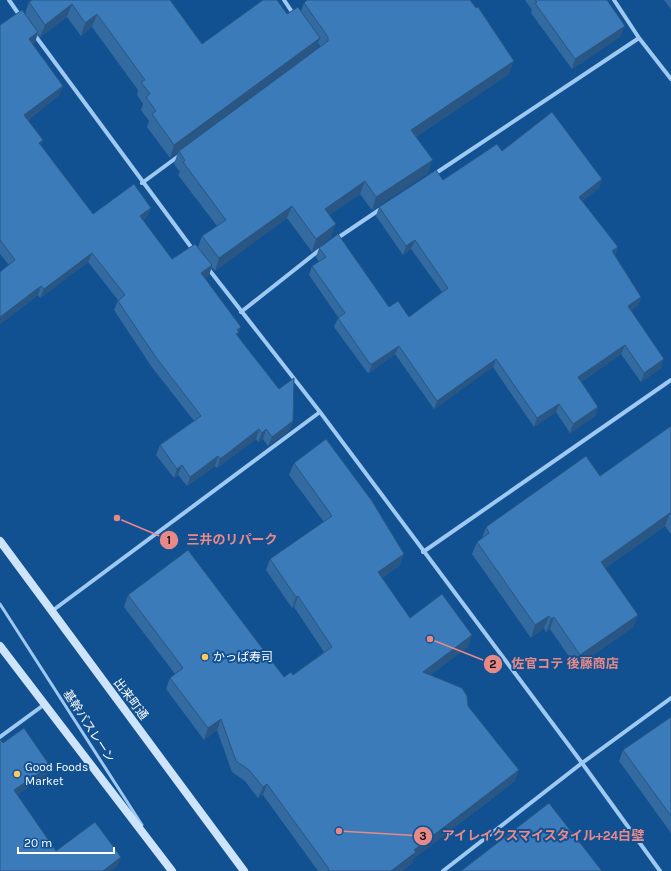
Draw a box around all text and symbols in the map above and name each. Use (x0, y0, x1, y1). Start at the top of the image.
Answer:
callout: 三井のリパーク (159, 527, 286, 552)
text: 三井のリパーク (186, 532, 278, 547)
text: 1 (167, 533, 171, 547)
place label: かっぱ寿司 (213, 650, 273, 664)
callout: 佐官コテ 後藤商店 (483, 651, 626, 676)
marker: かっぱ寿司 (200, 652, 210, 662)
text: 佐官コテ 後藤商店 (511, 656, 619, 671)
text: 2 (489, 657, 497, 671)
street label: 出来町通 (111, 676, 151, 722)
street label: 基幹バスレーン (60, 687, 118, 765)
place label: Good Foods Market (25, 760, 88, 788)
marker: Good Foods Market (12, 769, 22, 779)
callout: アイレイクスマイスタイル+24白壁 (413, 823, 653, 848)
text: アイレイクスマイスタイル+24白壁 (442, 828, 644, 843)
scale bar (18, 829, 114, 855)
text: 3 (419, 829, 427, 843)
text: 20 m (24, 836, 52, 850)

